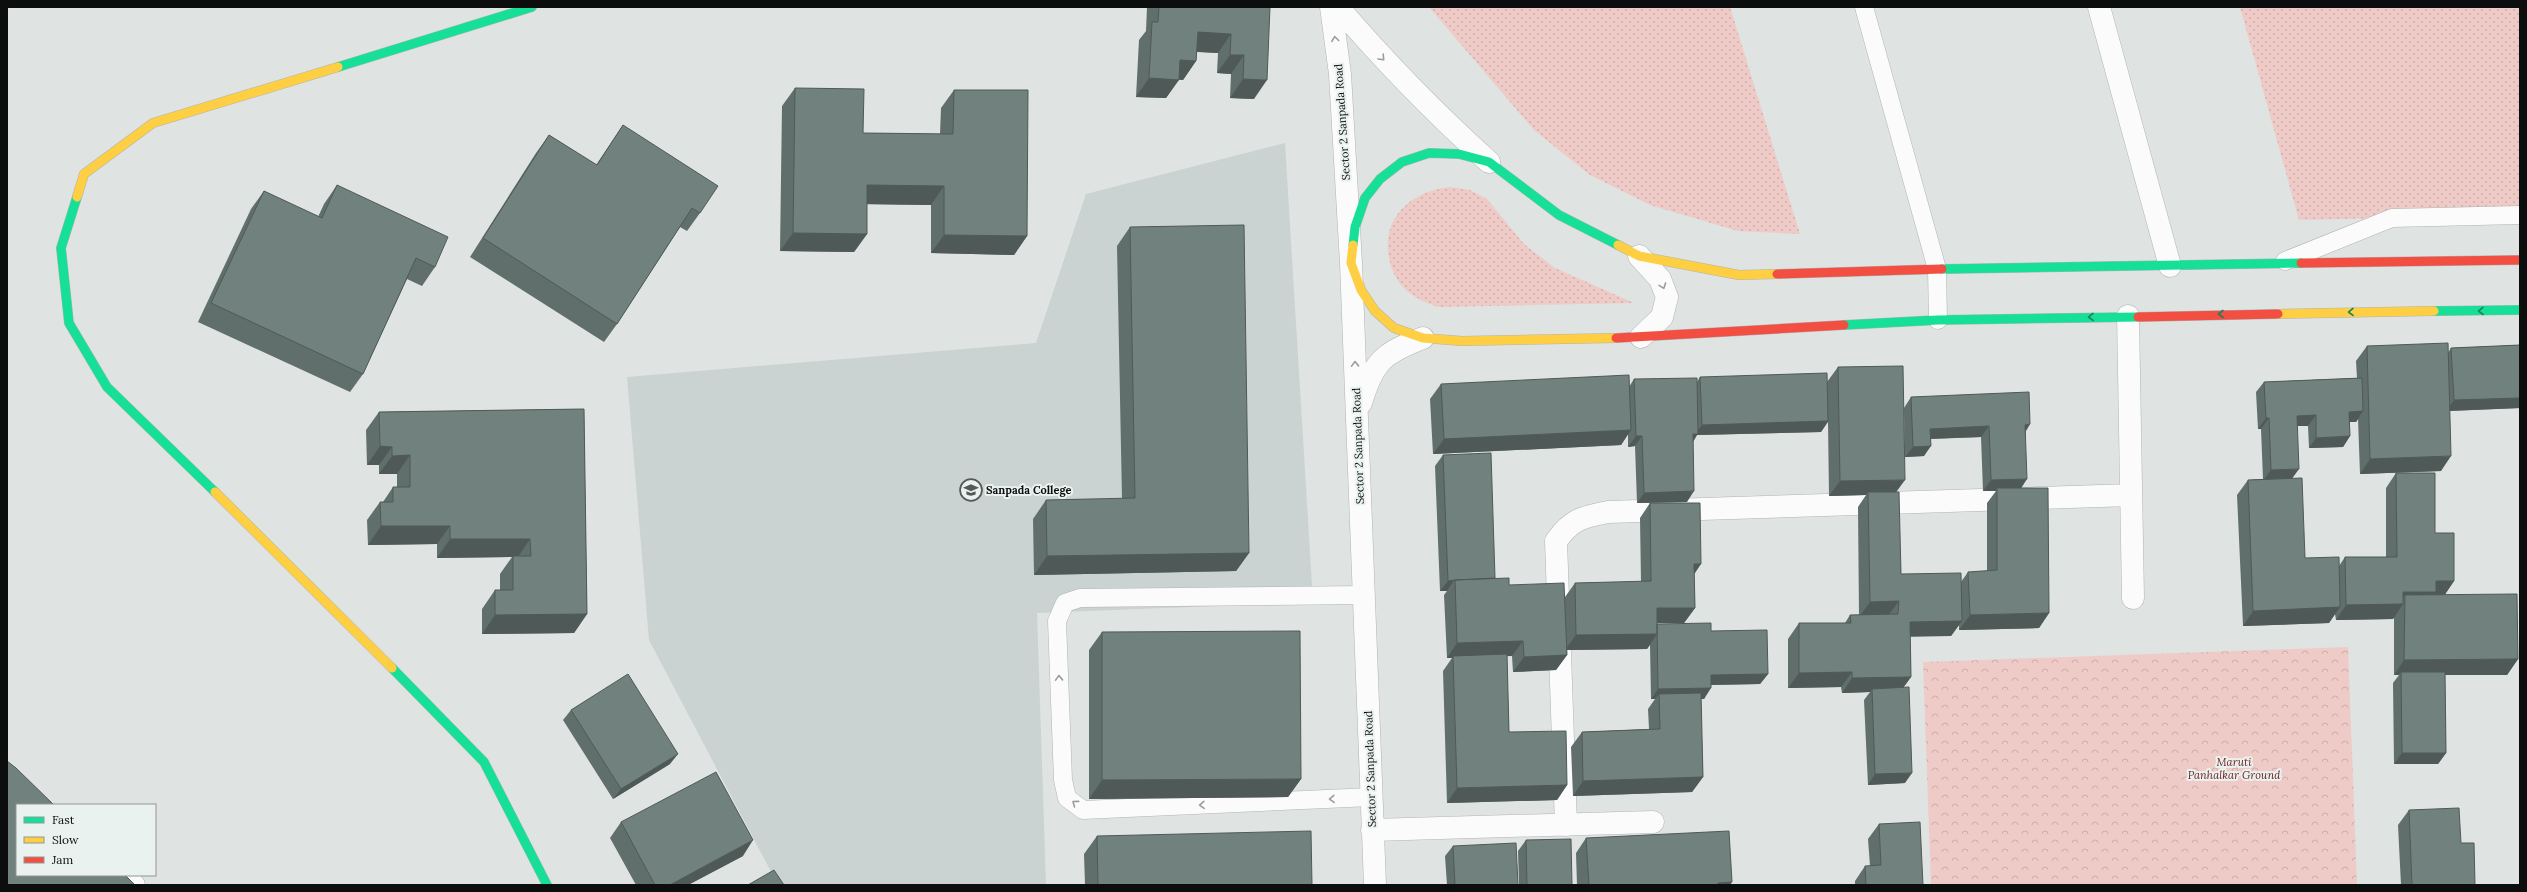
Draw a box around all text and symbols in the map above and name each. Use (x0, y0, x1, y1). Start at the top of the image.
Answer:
one-way arrow (1331, 36, 1340, 42)
one-way arrow (1377, 53, 1384, 61)
street label: Sector 2 Sanpada Road (1331, 63, 1353, 181)
one-way arrow (1658, 283, 1667, 290)
one-way arrow (2478, 306, 2484, 315)
one-way arrow (2348, 308, 2354, 317)
one-way arrow (2218, 310, 2224, 318)
one-way arrow (2088, 312, 2094, 321)
one-way arrow (1351, 361, 1359, 367)
street label: Sector 2 Sanpada Road (1349, 387, 1367, 505)
school or university icon: Sanpada College (958, 477, 984, 503)
place label: Sanpada College (986, 483, 1071, 497)
one-way arrow (1055, 675, 1063, 681)
street label: Sector 2 Sanpada Road (1361, 710, 1379, 828)
park label: Maruti Panhalkar Ground (2188, 755, 2281, 782)
one-way arrow (1329, 795, 1335, 803)
one-way arrow (1199, 800, 1205, 809)
one-way arrow (1072, 801, 1079, 808)
legend (16, 804, 156, 876)
text: Fast (52, 812, 75, 827)
text: Slow (52, 832, 79, 847)
text: Jam (51, 852, 73, 867)

